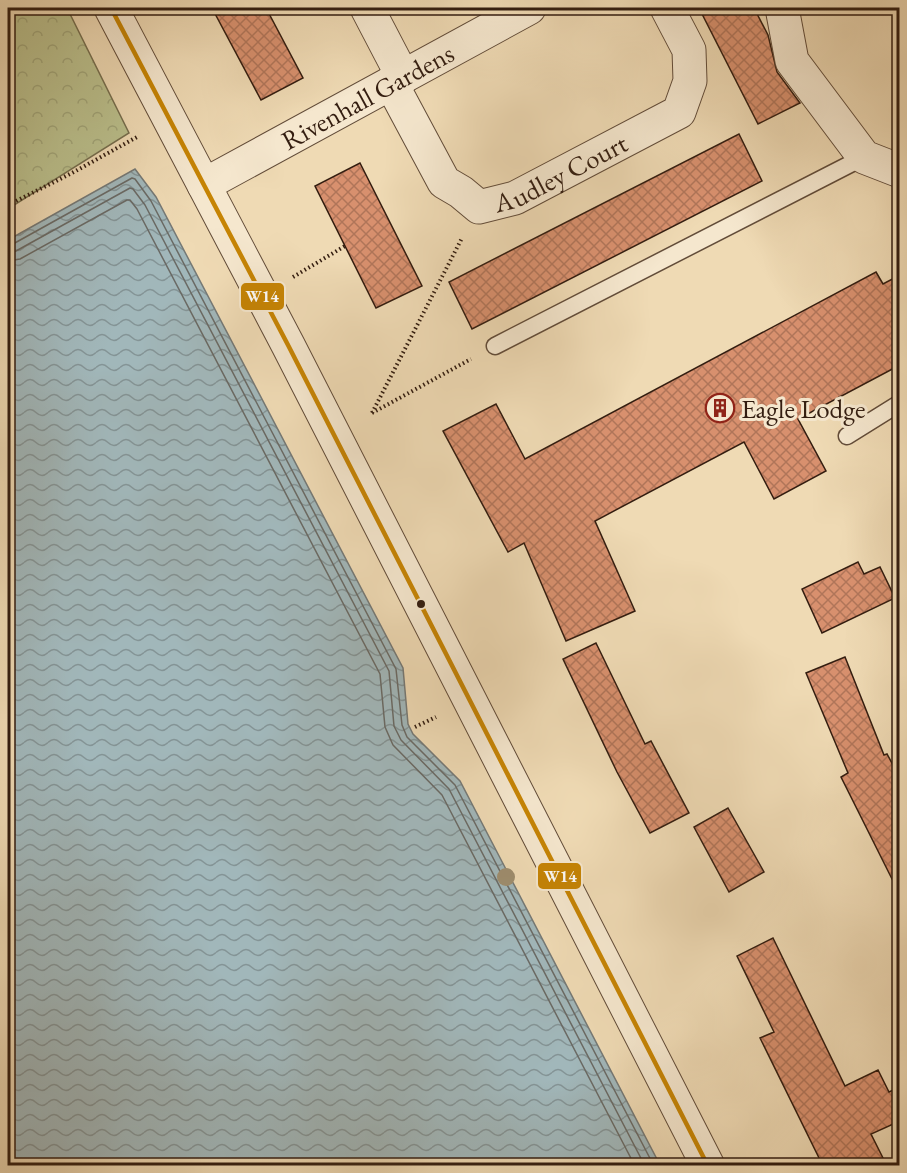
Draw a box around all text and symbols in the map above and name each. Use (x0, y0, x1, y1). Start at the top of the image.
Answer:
street label: Rivenhall Gardens (275, 35, 460, 157)
street label: Audley Court (489, 125, 633, 220)
line badge: W14 (240, 282, 285, 311)
text: W14 (245, 286, 279, 307)
place label: Eagle Lodge (741, 391, 866, 426)
building icon: Eagle Lodge (704, 392, 736, 424)
unlabelled marker (415, 598, 427, 610)
line badge: W14 (537, 862, 582, 890)
text: W14 (543, 866, 577, 887)

